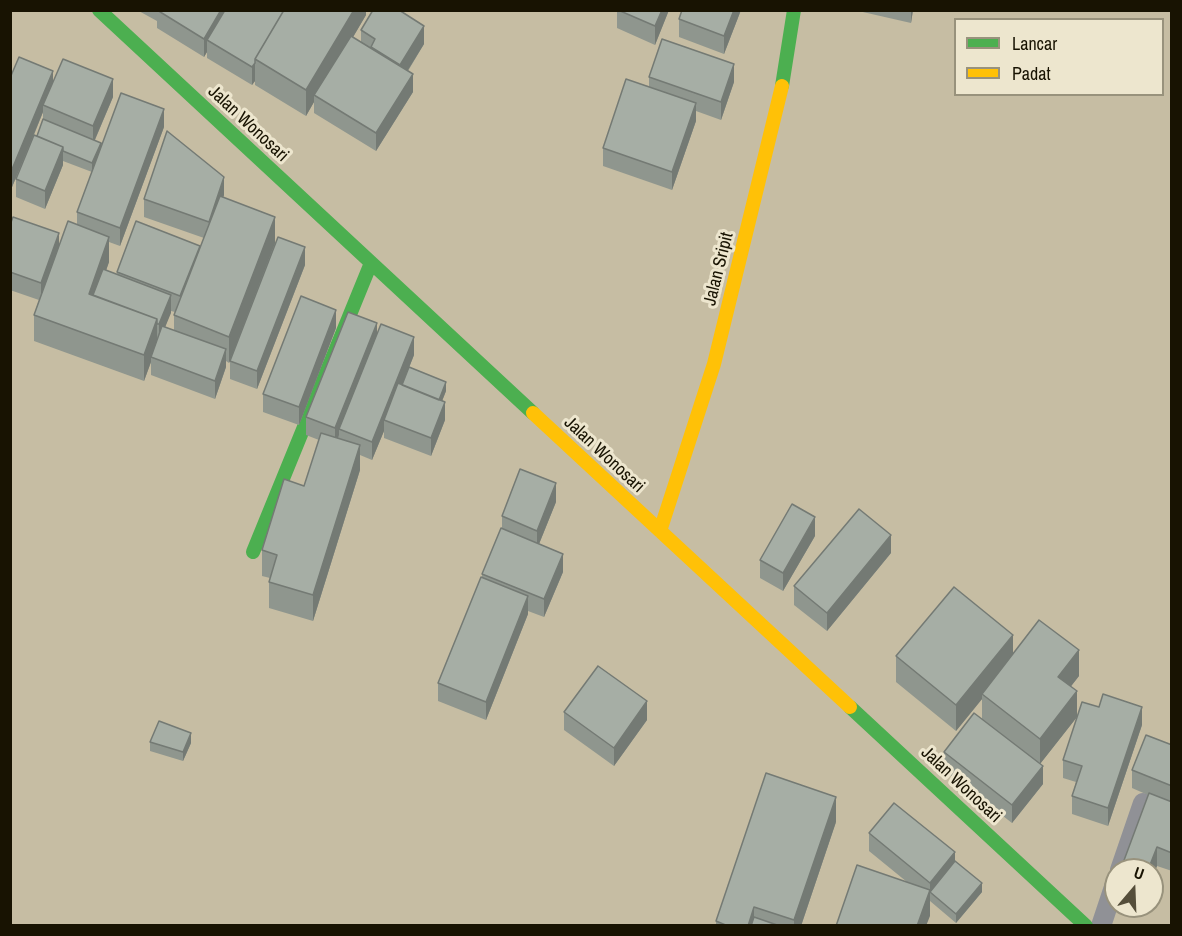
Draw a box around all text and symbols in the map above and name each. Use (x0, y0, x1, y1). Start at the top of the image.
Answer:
legend (954, 18, 1164, 96)
text: Lancar (1012, 31, 1057, 56)
text: Padat (1012, 61, 1051, 86)
street label: Jalan Wonosari (203, 81, 293, 167)
street label: Jalan Sripit (699, 230, 739, 308)
street label: Jalan Wonosari (559, 412, 649, 498)
street label: Jalan Wonosari (916, 742, 1006, 828)
north arrow (1104, 858, 1164, 918)
text: U (1131, 861, 1147, 885)

